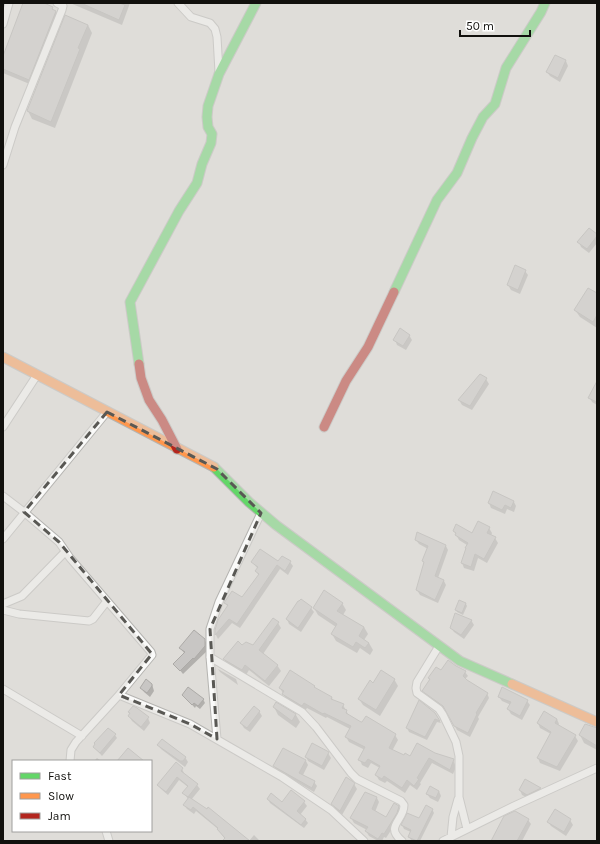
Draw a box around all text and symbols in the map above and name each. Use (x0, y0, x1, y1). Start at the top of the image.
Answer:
scale bar (460, 12, 530, 38)
text: 50 m (466, 19, 494, 33)
legend (12, 760, 152, 832)
text: Fast (48, 769, 72, 783)
text: Slow (48, 789, 74, 803)
text: Jam (48, 809, 71, 823)

